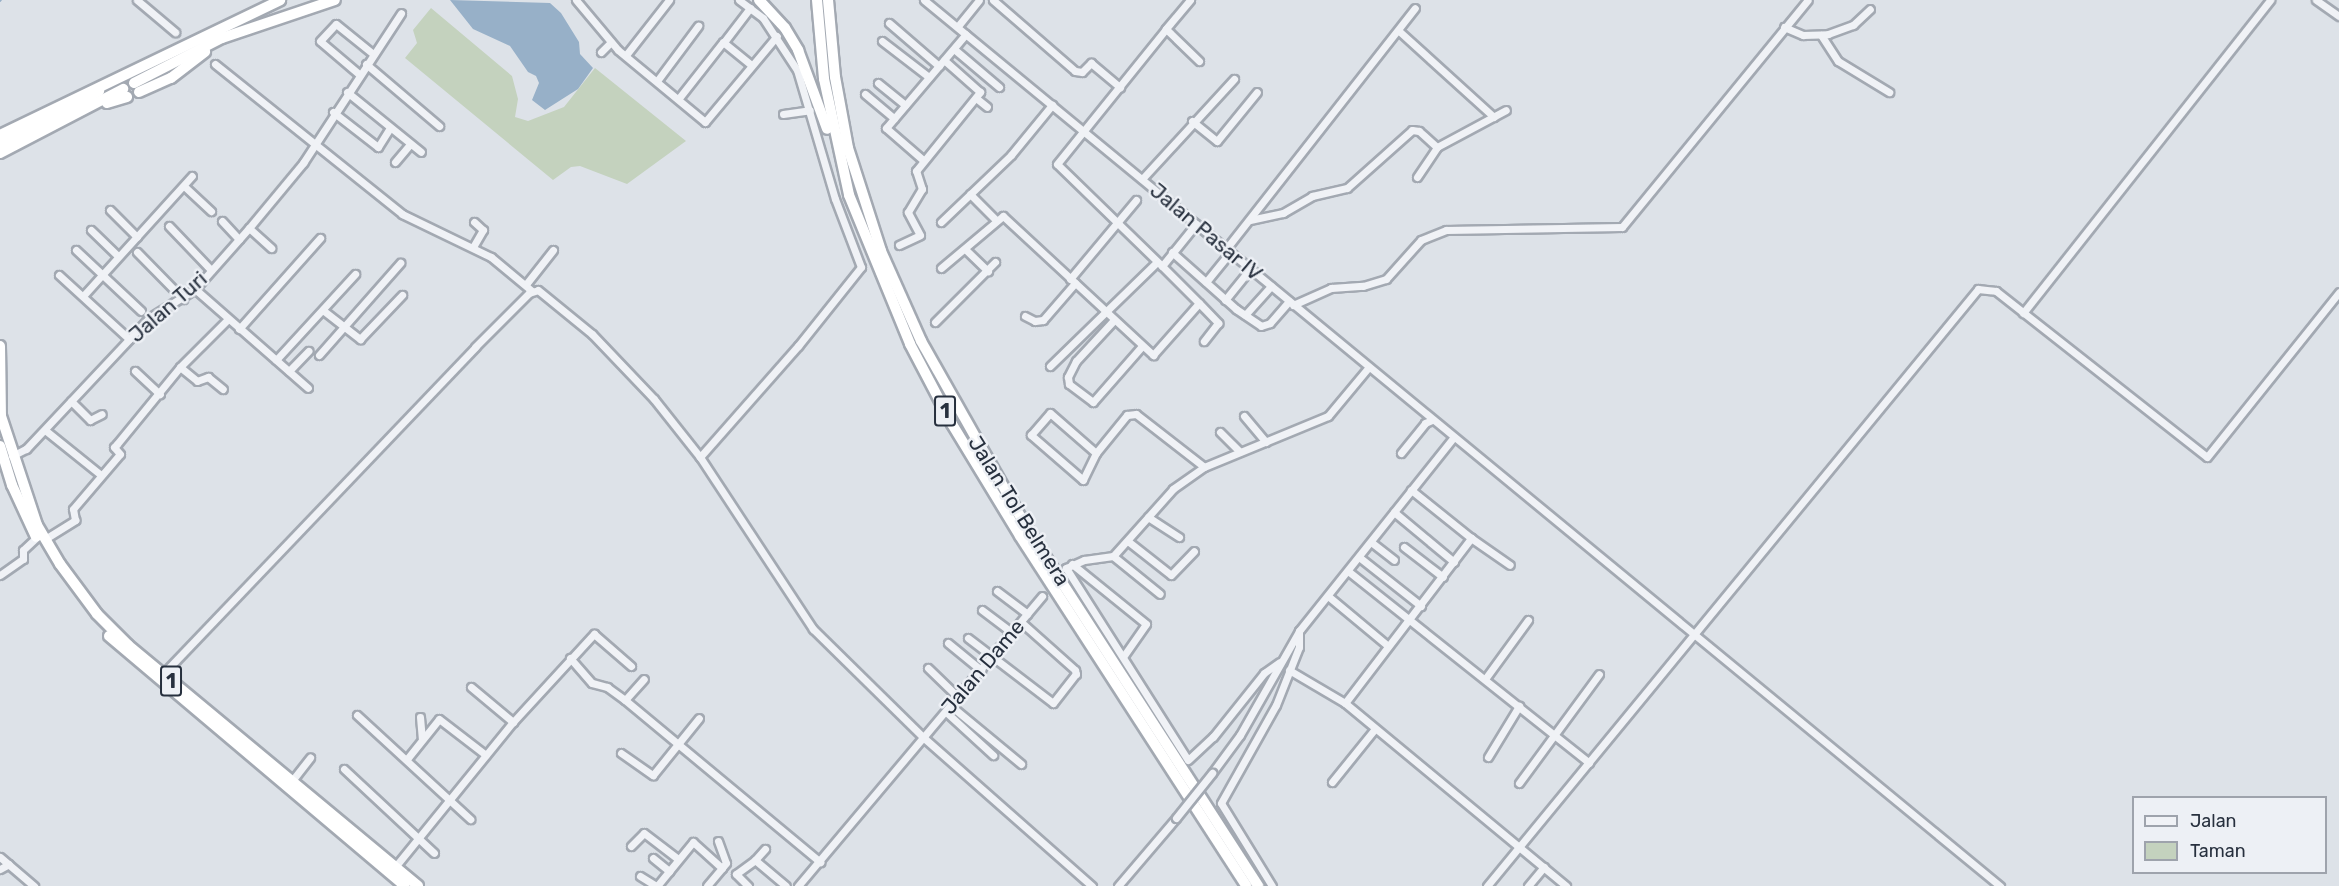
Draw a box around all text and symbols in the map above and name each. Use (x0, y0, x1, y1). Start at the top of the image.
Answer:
street label: Jalan Pasar IV (1145, 178, 1267, 286)
street label: Jalan Turi (124, 266, 212, 348)
road number: 1 (933, 394, 957, 428)
street label: Jalan Tol Belmera (963, 431, 1075, 591)
street label: Jalan Dame (936, 615, 1030, 719)
road number: 1 (159, 664, 183, 698)
legend (2132, 796, 2327, 874)
text: Jalan (2190, 810, 2237, 832)
text: Taman (2190, 840, 2246, 862)

